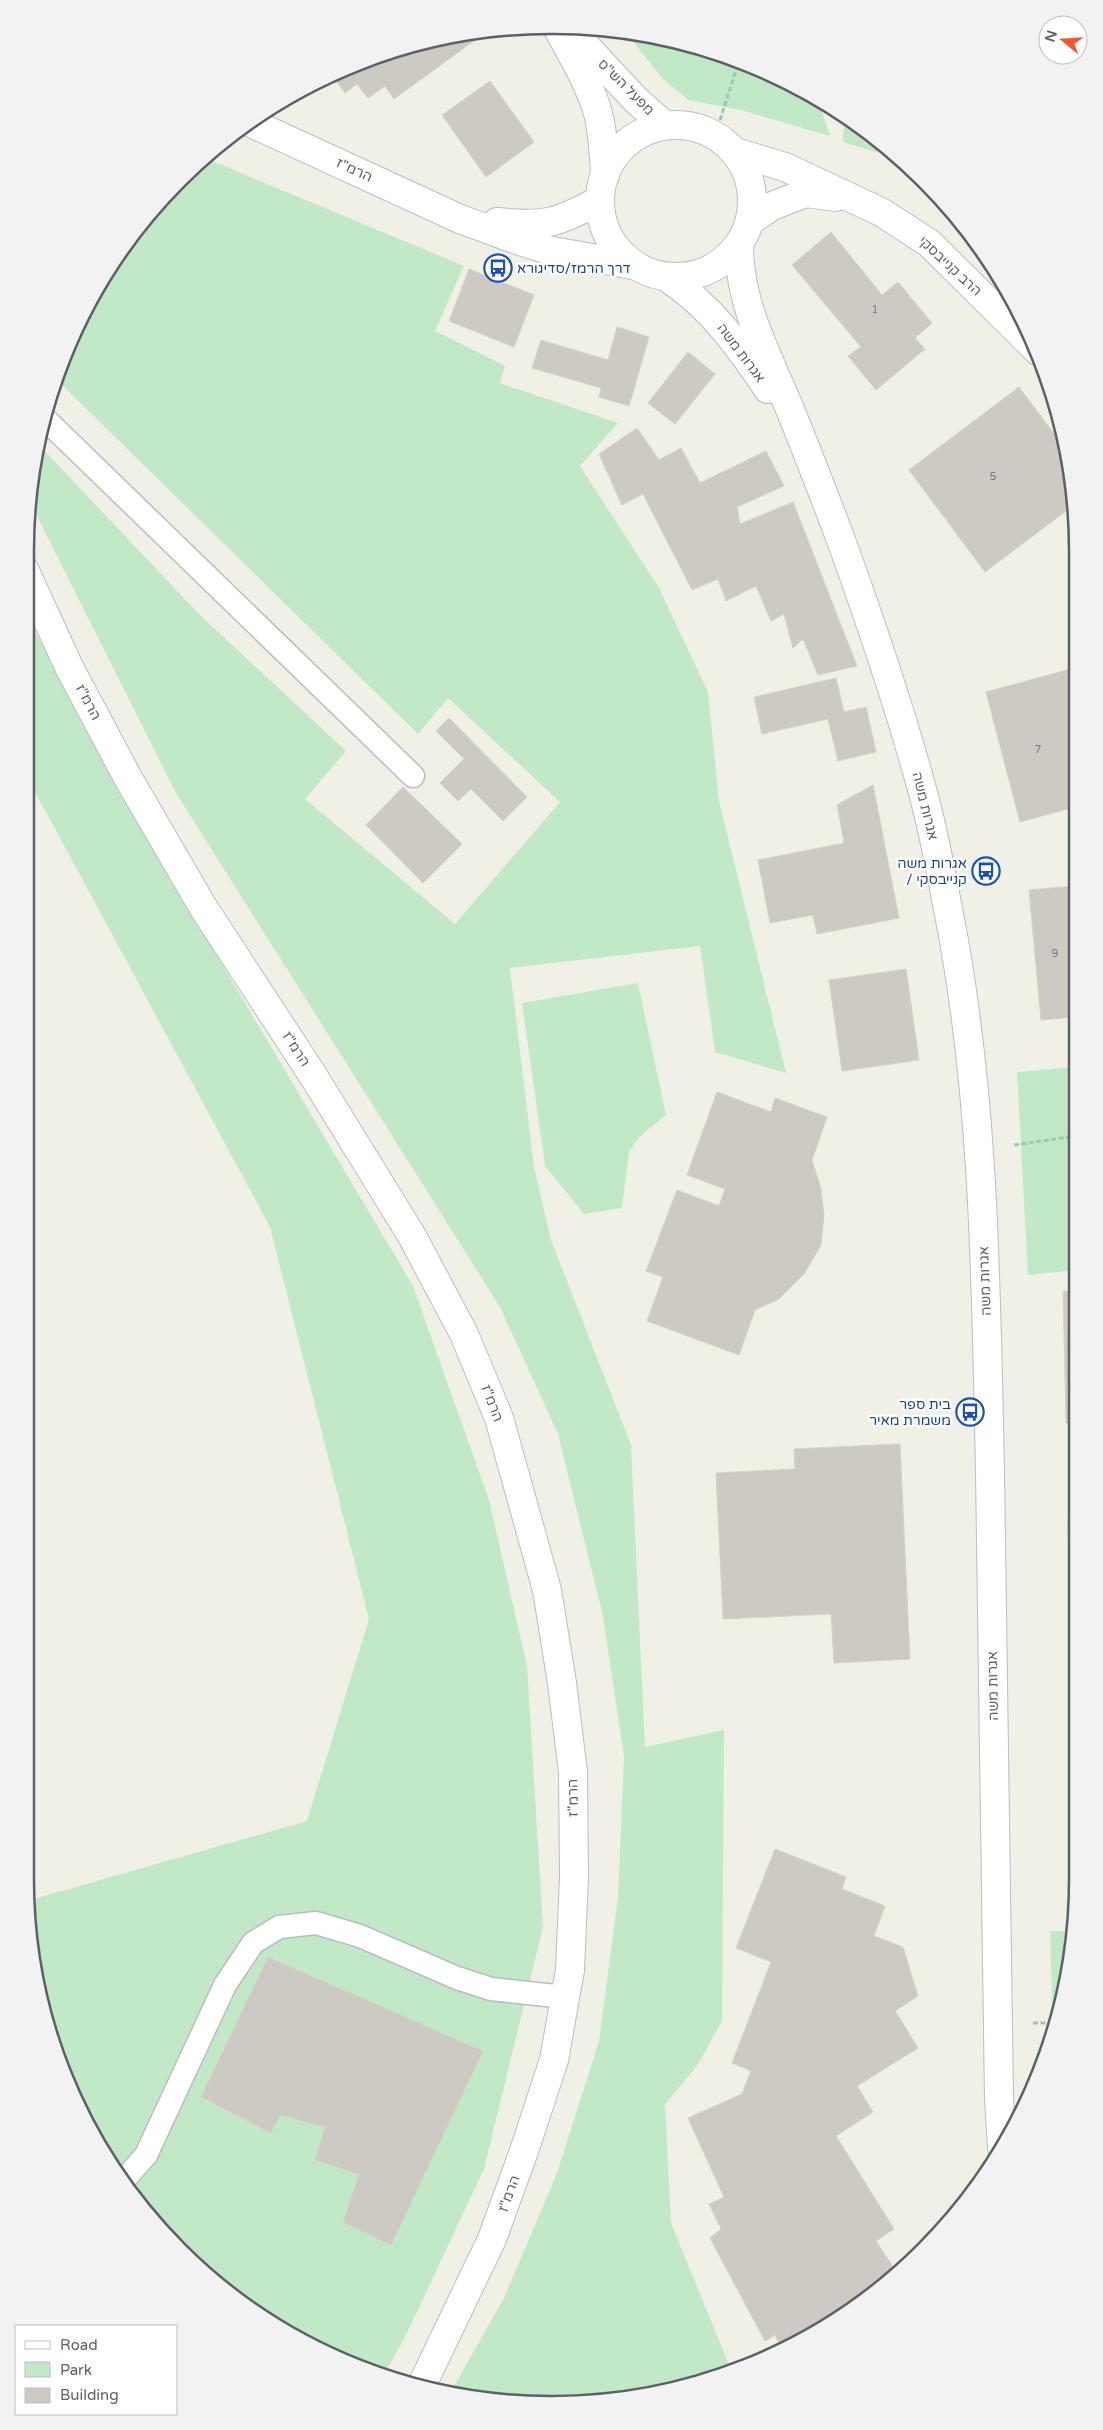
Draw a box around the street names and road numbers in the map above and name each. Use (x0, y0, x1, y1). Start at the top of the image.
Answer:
street label: מפעל הש"ס (594, 55, 658, 119)
street label: הרמ"ז (333, 154, 375, 186)
street label: הרב קנייבסקי (915, 233, 985, 299)
street label: אגרות משה (713, 320, 769, 386)
street label: הרמ"ז (71, 681, 105, 723)
street label: אגרות משה (908, 770, 942, 842)
street label: הרמ"ז (278, 1028, 314, 1070)
street label: אגרות משה (975, 1246, 995, 1316)
street label: הרמ"ז (477, 1382, 507, 1424)
street label: אגרות משה (984, 1651, 1002, 1721)
street label: הרמ"ז (564, 1779, 582, 1817)
street label: הרמ"ז (494, 2173, 524, 2215)

